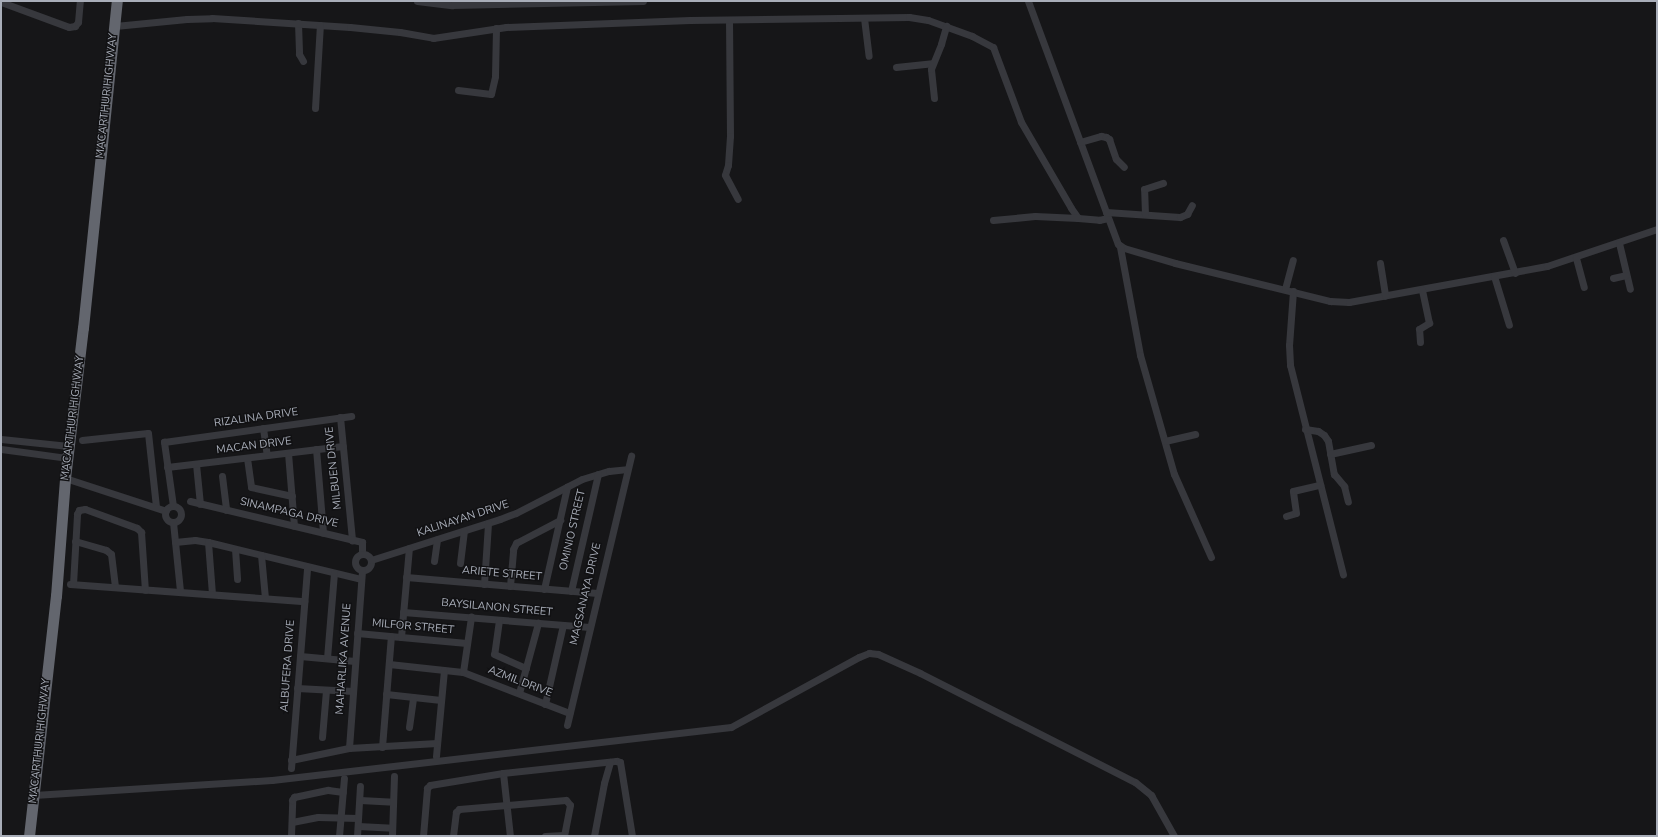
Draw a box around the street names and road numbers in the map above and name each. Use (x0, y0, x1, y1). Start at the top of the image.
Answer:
street label: MACARTHUR HIGHWAY (94, 33, 120, 159)
street label: MACARTHUR HIGHWAY (59, 355, 87, 481)
street label: RIZALINA DRIVE (213, 406, 299, 430)
street label: MILBUEN DRIVE (323, 426, 345, 510)
street label: MACAN DRIVE (216, 435, 292, 457)
street label: OMINIO STREET (557, 488, 589, 572)
street label: SINAMPAGA DRIVE (239, 495, 339, 531)
street label: KALINAYAN DRIVE (415, 498, 511, 540)
street label: MAGSANAYA DRIVE (568, 542, 604, 646)
street label: ARIETE STREET (461, 564, 543, 584)
street label: BAYSILANON STREET (441, 597, 553, 619)
street label: MAHARLIKA AVENUE (334, 603, 354, 715)
street label: MILFOR STREET (371, 617, 455, 637)
street label: ALBUFERA DRIVE (278, 620, 298, 712)
street label: AZMIL DRIVE (486, 664, 554, 700)
street label: MACARTHUR HIGHWAY (27, 678, 53, 804)

